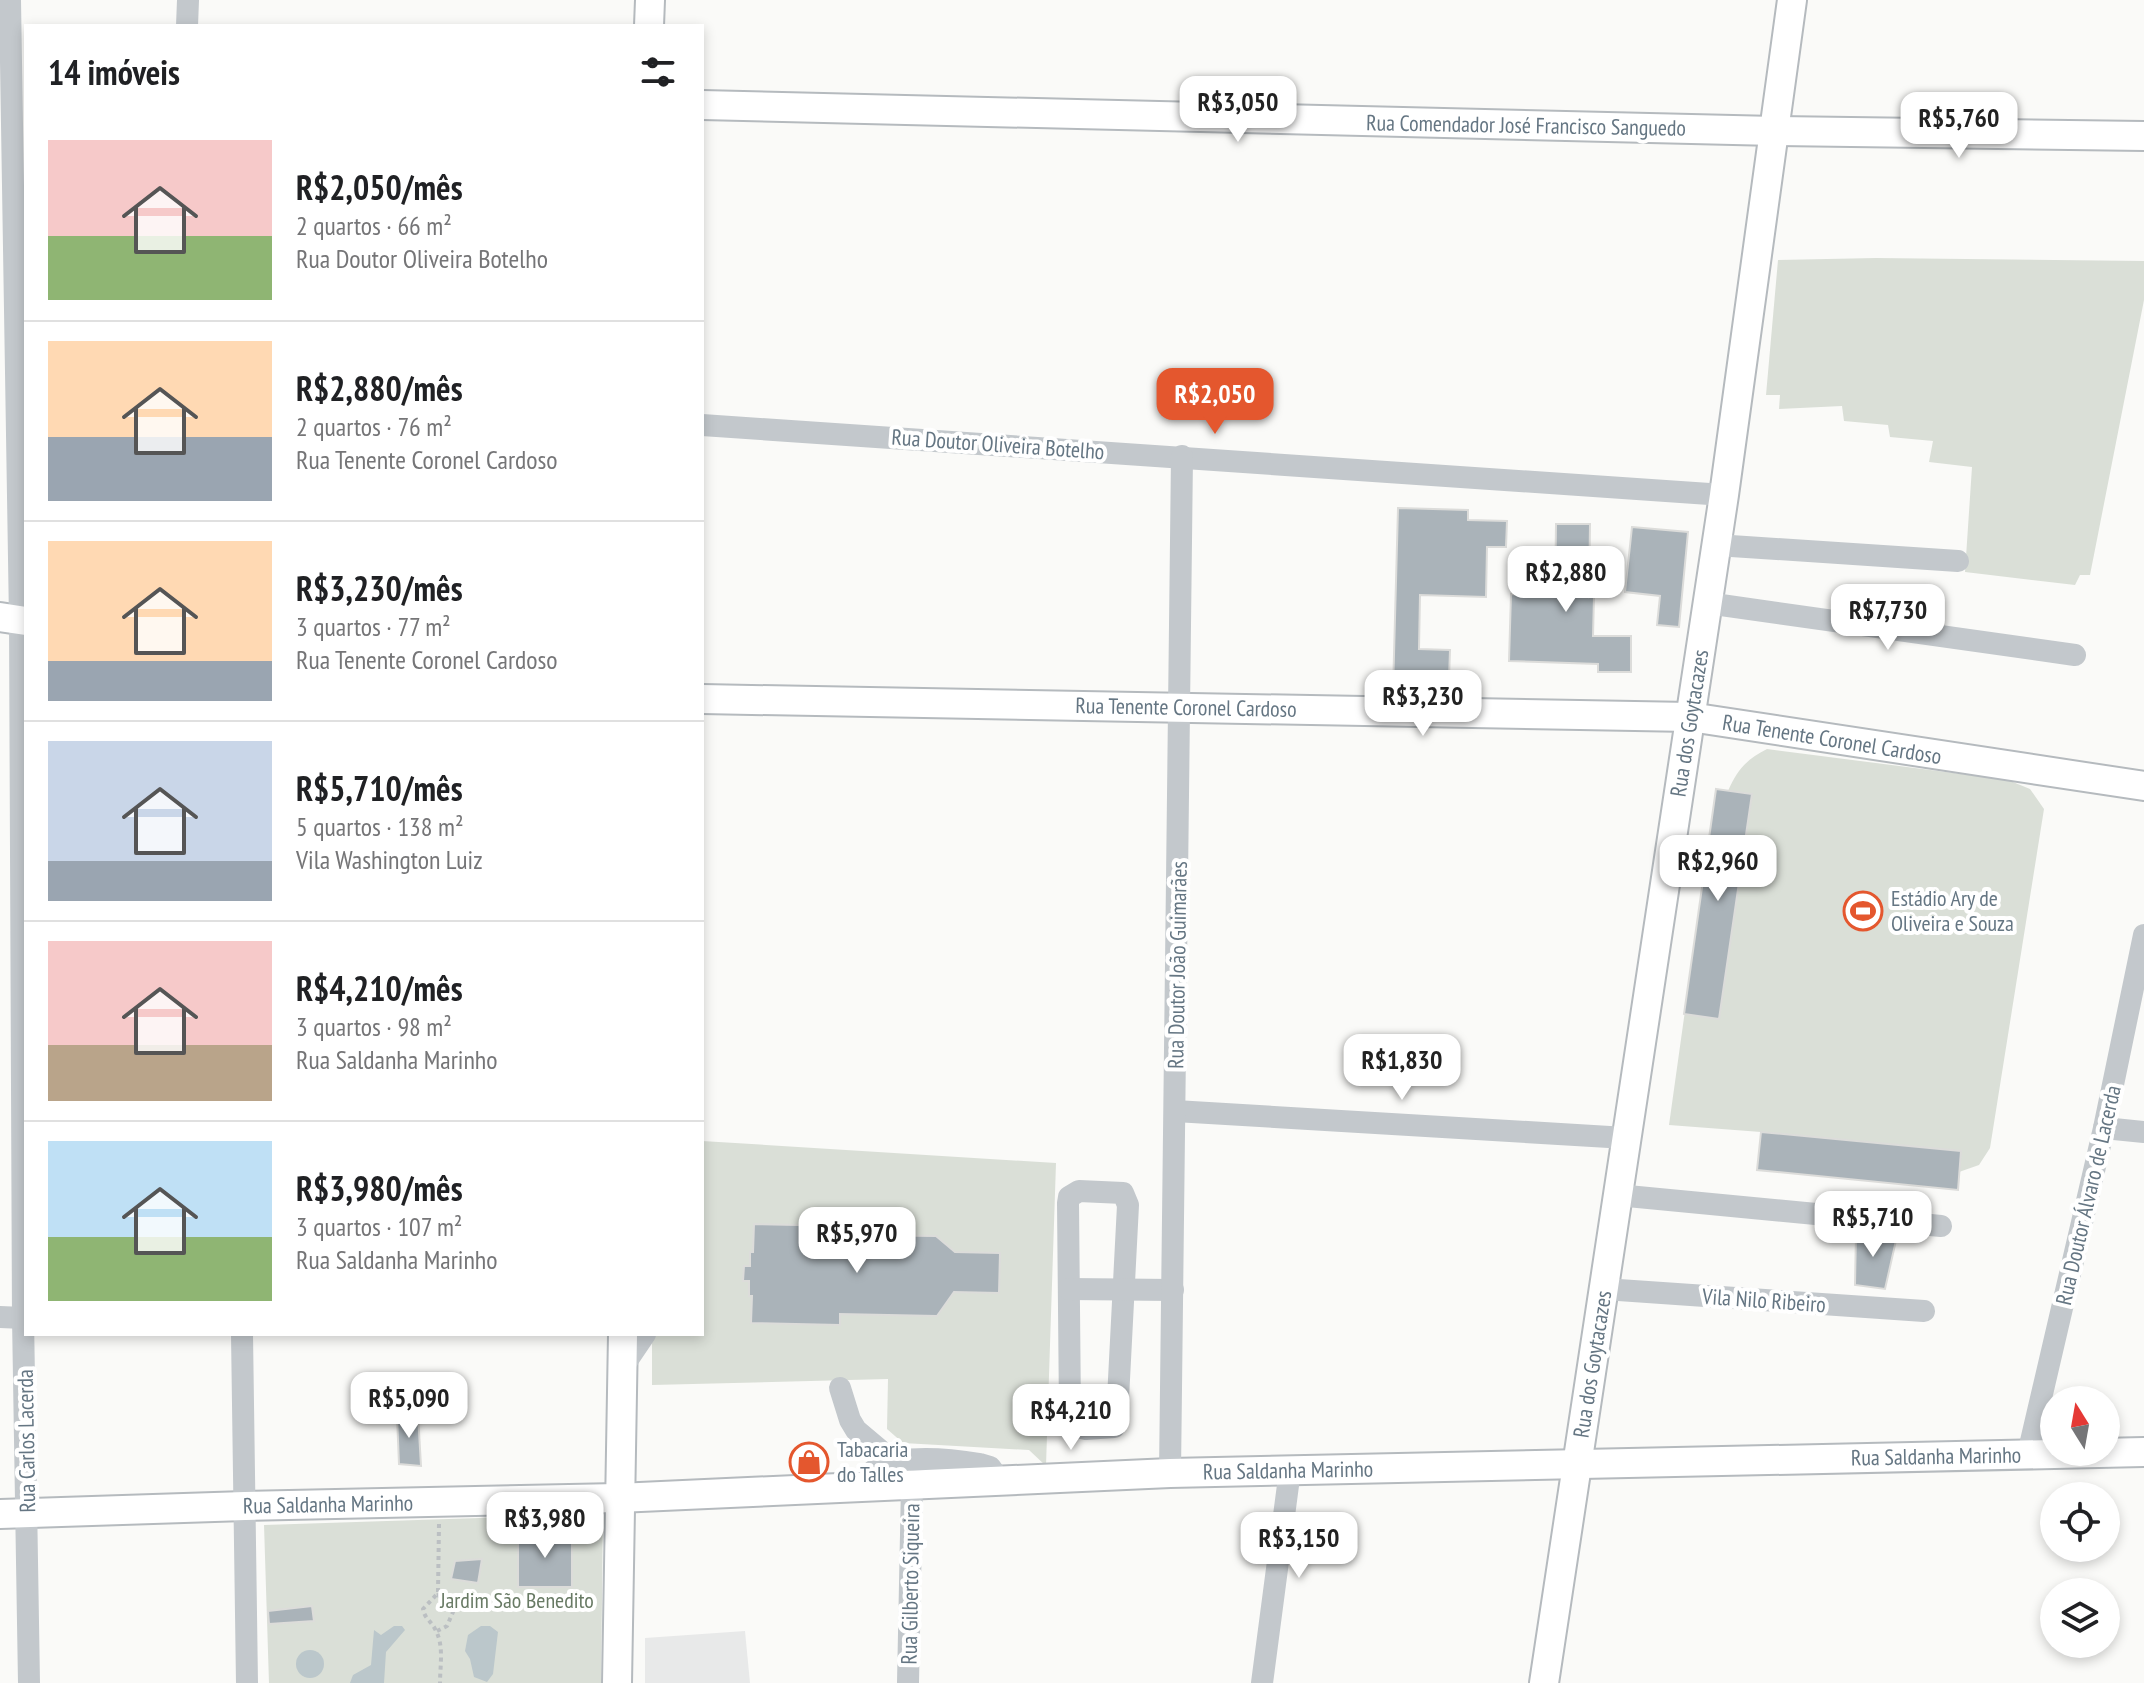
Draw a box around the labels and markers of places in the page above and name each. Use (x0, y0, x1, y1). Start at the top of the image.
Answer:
pin: R$3,050 (1164, 76, 1312, 144)
pin: R$5,760 (1885, 92, 2033, 160)
pin: R$2,050 (1141, 368, 1289, 436)
pin: R$2,880 (1492, 546, 1640, 614)
pin: R$7,730 (1814, 584, 1962, 652)
pin: R$3,230 (1349, 670, 1497, 738)
pin: R$2,960 (1644, 835, 1792, 903)
place label: Estádio Ary de Oliveira e Souza (1891, 884, 2014, 937)
sports icon: Estádio Ary de Oliveira e Souza (1842, 890, 1884, 932)
pin: R$1,830 (1328, 1034, 1476, 1102)
pin: R$5,710 (1799, 1191, 1947, 1259)
pin: R$5,970 (783, 1207, 931, 1275)
pin: R$5,090 (335, 1372, 483, 1440)
pin: R$4,210 (997, 1384, 1145, 1452)
place label: Tabacaria do Talles (837, 1435, 908, 1488)
shop icon: Tabacaria do Talles (788, 1441, 830, 1483)
pin: R$3,980 (471, 1492, 619, 1560)
pin: R$3,150 (1225, 1512, 1373, 1580)

